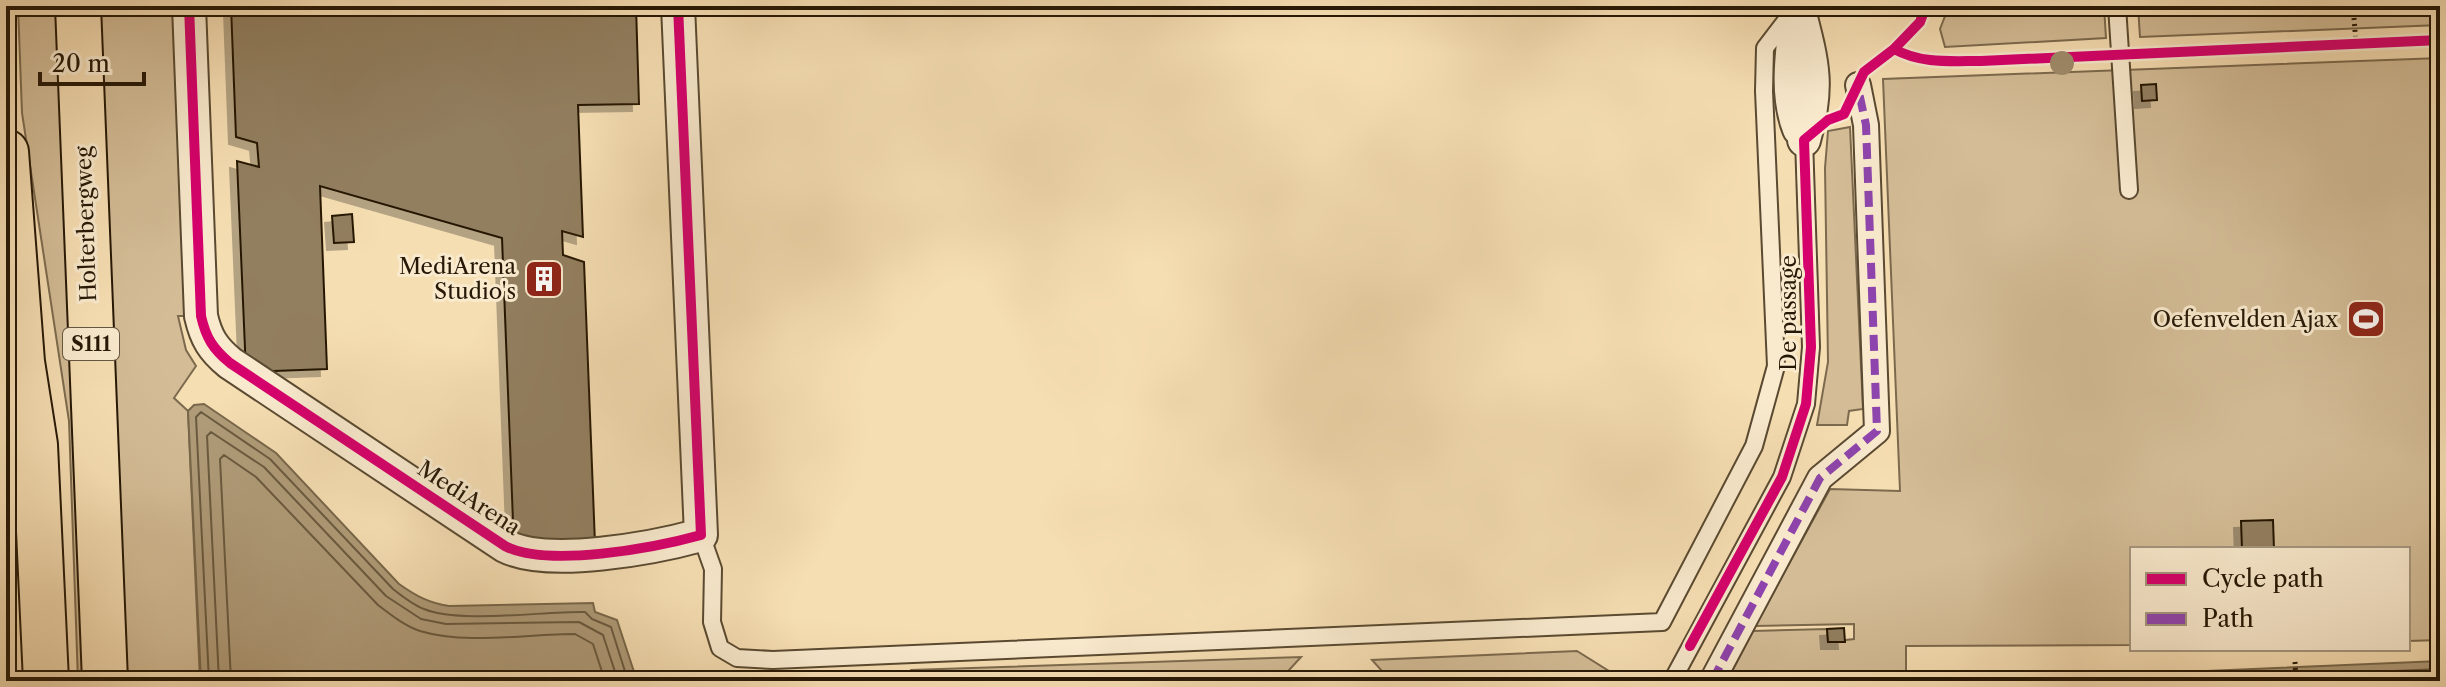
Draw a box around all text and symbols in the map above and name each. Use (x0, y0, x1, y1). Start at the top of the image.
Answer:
scale bar (40, 36, 144, 86)
text: 20 m (52, 49, 110, 78)
street label: Holterbergweg (70, 145, 102, 302)
place label: MediArena Studio's (399, 253, 516, 305)
street label: De passage (1775, 255, 1802, 371)
building icon: MediArena Studio's (523, 258, 565, 300)
sports icon: Oefenvelden Ajax (2345, 298, 2387, 340)
place label: Oefenvelden Ajax (2153, 306, 2338, 333)
road number: S111 (63, 328, 119, 360)
street label: MediArena (413, 455, 526, 541)
legend (2130, 547, 2410, 651)
text: Cycle path (2202, 564, 2324, 593)
text: Path (2202, 604, 2254, 633)

